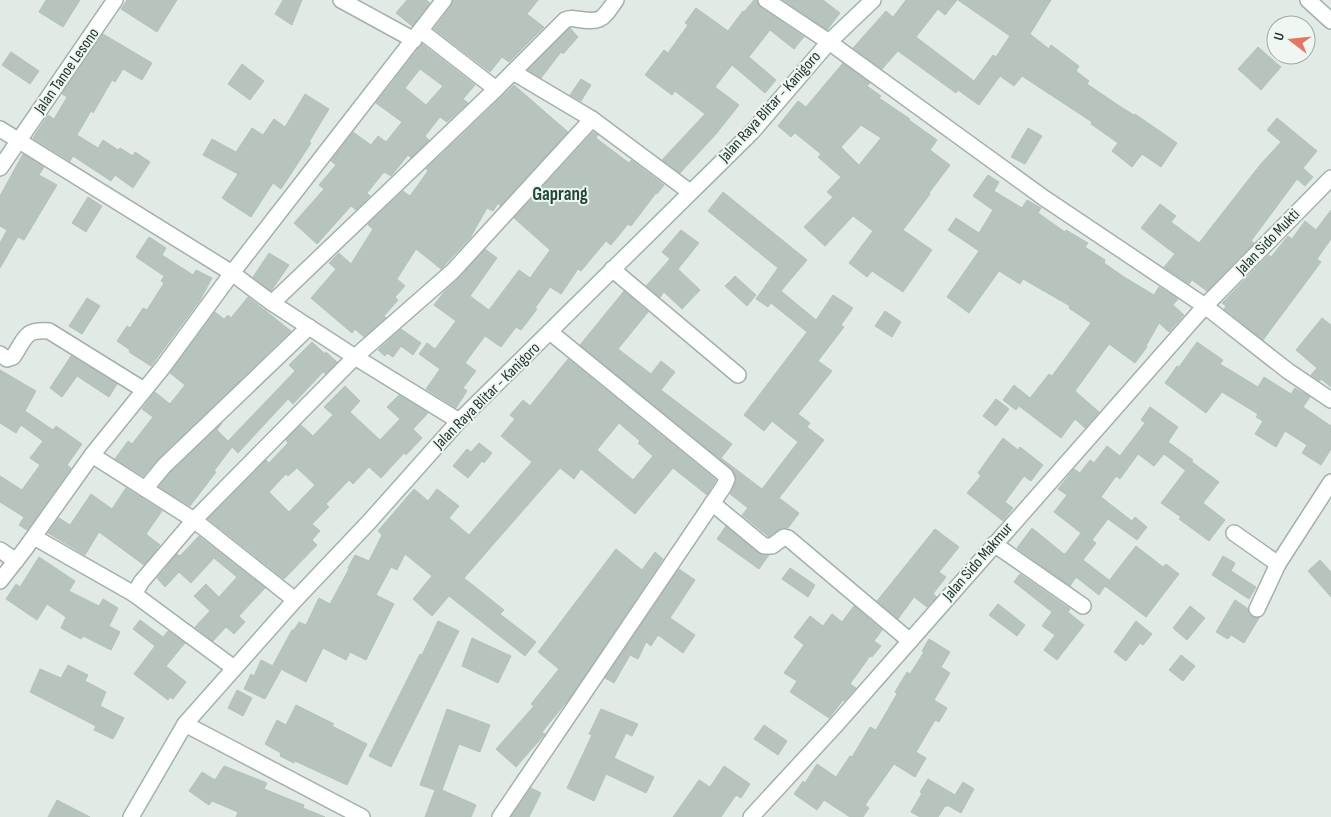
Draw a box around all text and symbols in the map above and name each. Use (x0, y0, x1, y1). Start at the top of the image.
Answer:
north arrow (1266, 15, 1316, 65)
street label: Jalan Tanoe Lesono (30, 25, 103, 118)
text: U (1270, 31, 1288, 42)
street label: Jalan Raya Blitar - Kanigoro (714, 48, 825, 167)
district label: Gaprang (532, 183, 588, 206)
street label: Jalan Sido Mukti (1231, 205, 1304, 279)
street label: Jalan Raya Blitar - Kanigoro (429, 339, 544, 454)
street label: Jalan Sido Makmur (938, 519, 1017, 606)

